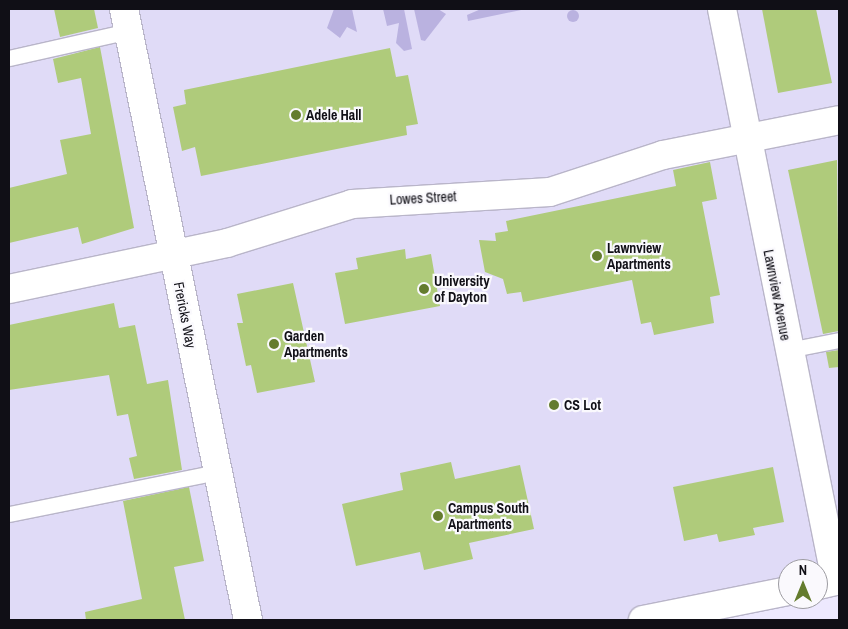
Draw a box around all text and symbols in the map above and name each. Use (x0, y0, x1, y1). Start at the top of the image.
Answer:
place label: Adele Hall (306, 107, 362, 123)
marker: Adele Hall (290, 109, 302, 121)
street label: Lowes Street (389, 188, 457, 208)
place label: Lawnview Apartments (607, 240, 671, 272)
street label: Lawnview Avenue (760, 248, 794, 342)
marker: Lawnview Apartments (591, 250, 603, 262)
place label: University of Dayton (434, 273, 490, 306)
street label: Frericks Way (170, 280, 200, 350)
marker: University of Dayton (418, 283, 430, 295)
place label: Garden Apartments (284, 328, 348, 361)
marker: Garden Apartments (268, 338, 280, 350)
place label: CS Lot (564, 397, 601, 413)
marker: CS Lot (548, 399, 560, 411)
place label: Campus South Apartments (448, 500, 529, 532)
marker: Campus South Apartments (432, 510, 444, 522)
north arrow (778, 559, 828, 609)
text: N (799, 561, 807, 579)

